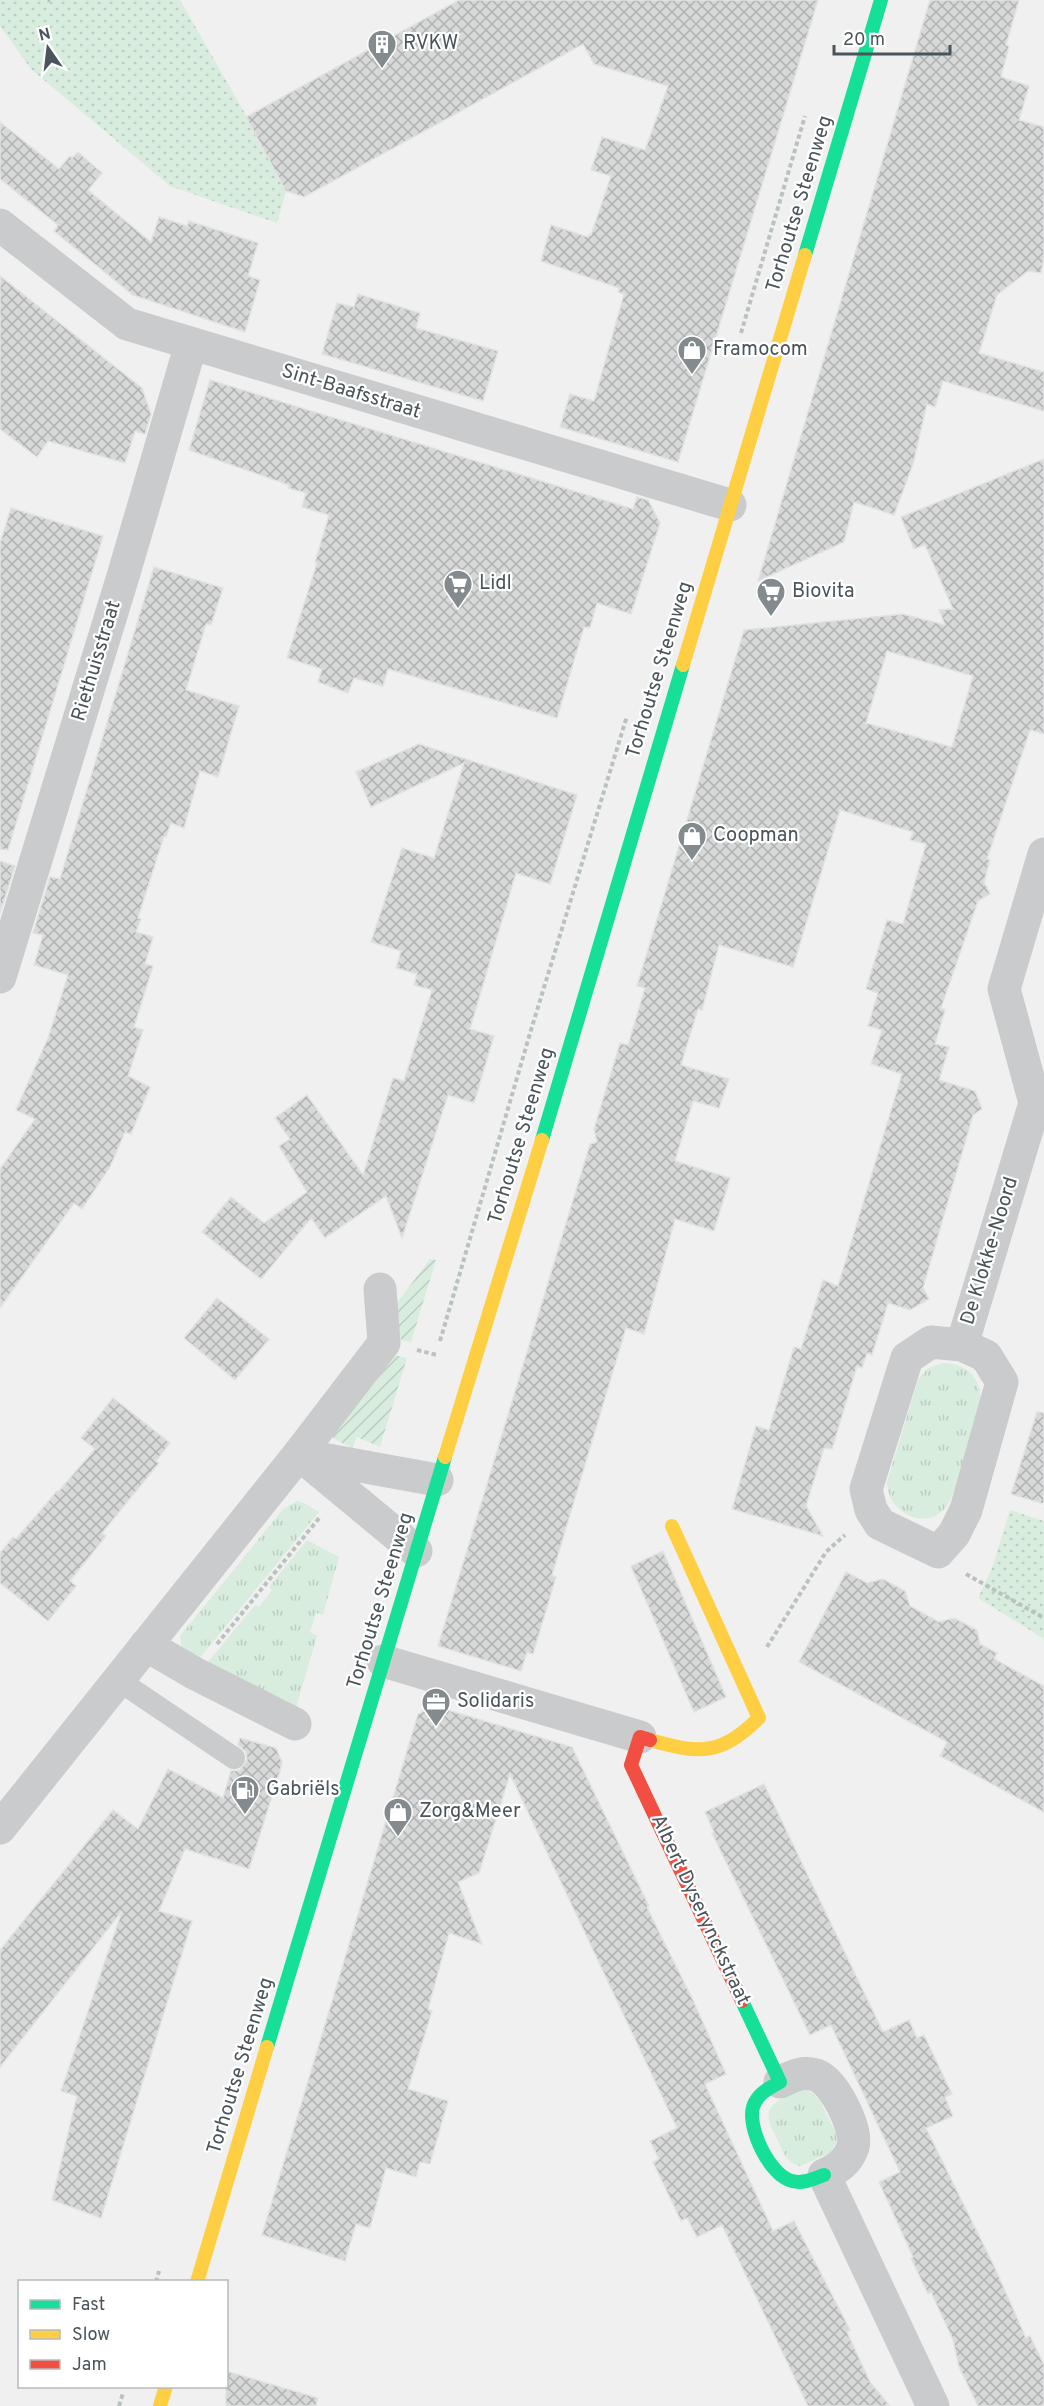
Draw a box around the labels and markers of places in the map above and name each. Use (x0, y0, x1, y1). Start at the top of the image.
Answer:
building icon: RVKW (366, 28, 398, 70)
place label: RVKW (403, 31, 458, 57)
shop icon: Framocom (676, 334, 708, 376)
place label: Framocom (713, 337, 808, 363)
supermarket icon: Lidl (442, 568, 474, 610)
place label: Lidl (479, 571, 512, 597)
supermarket icon: Biovita (755, 576, 787, 618)
place label: Biovita (792, 579, 854, 605)
shop icon: Coopman (676, 820, 708, 862)
place label: Coopman (713, 823, 799, 849)
office icon: Solidaris (420, 1686, 452, 1728)
place label: Solidaris (457, 1689, 534, 1715)
fuel station icon: Gabriëls (229, 1774, 261, 1816)
place label: Gabriëls (266, 1777, 340, 1803)
shop icon: Zorg&Meer (382, 1796, 414, 1838)
place label: Zorg&Meer (419, 1799, 521, 1825)

